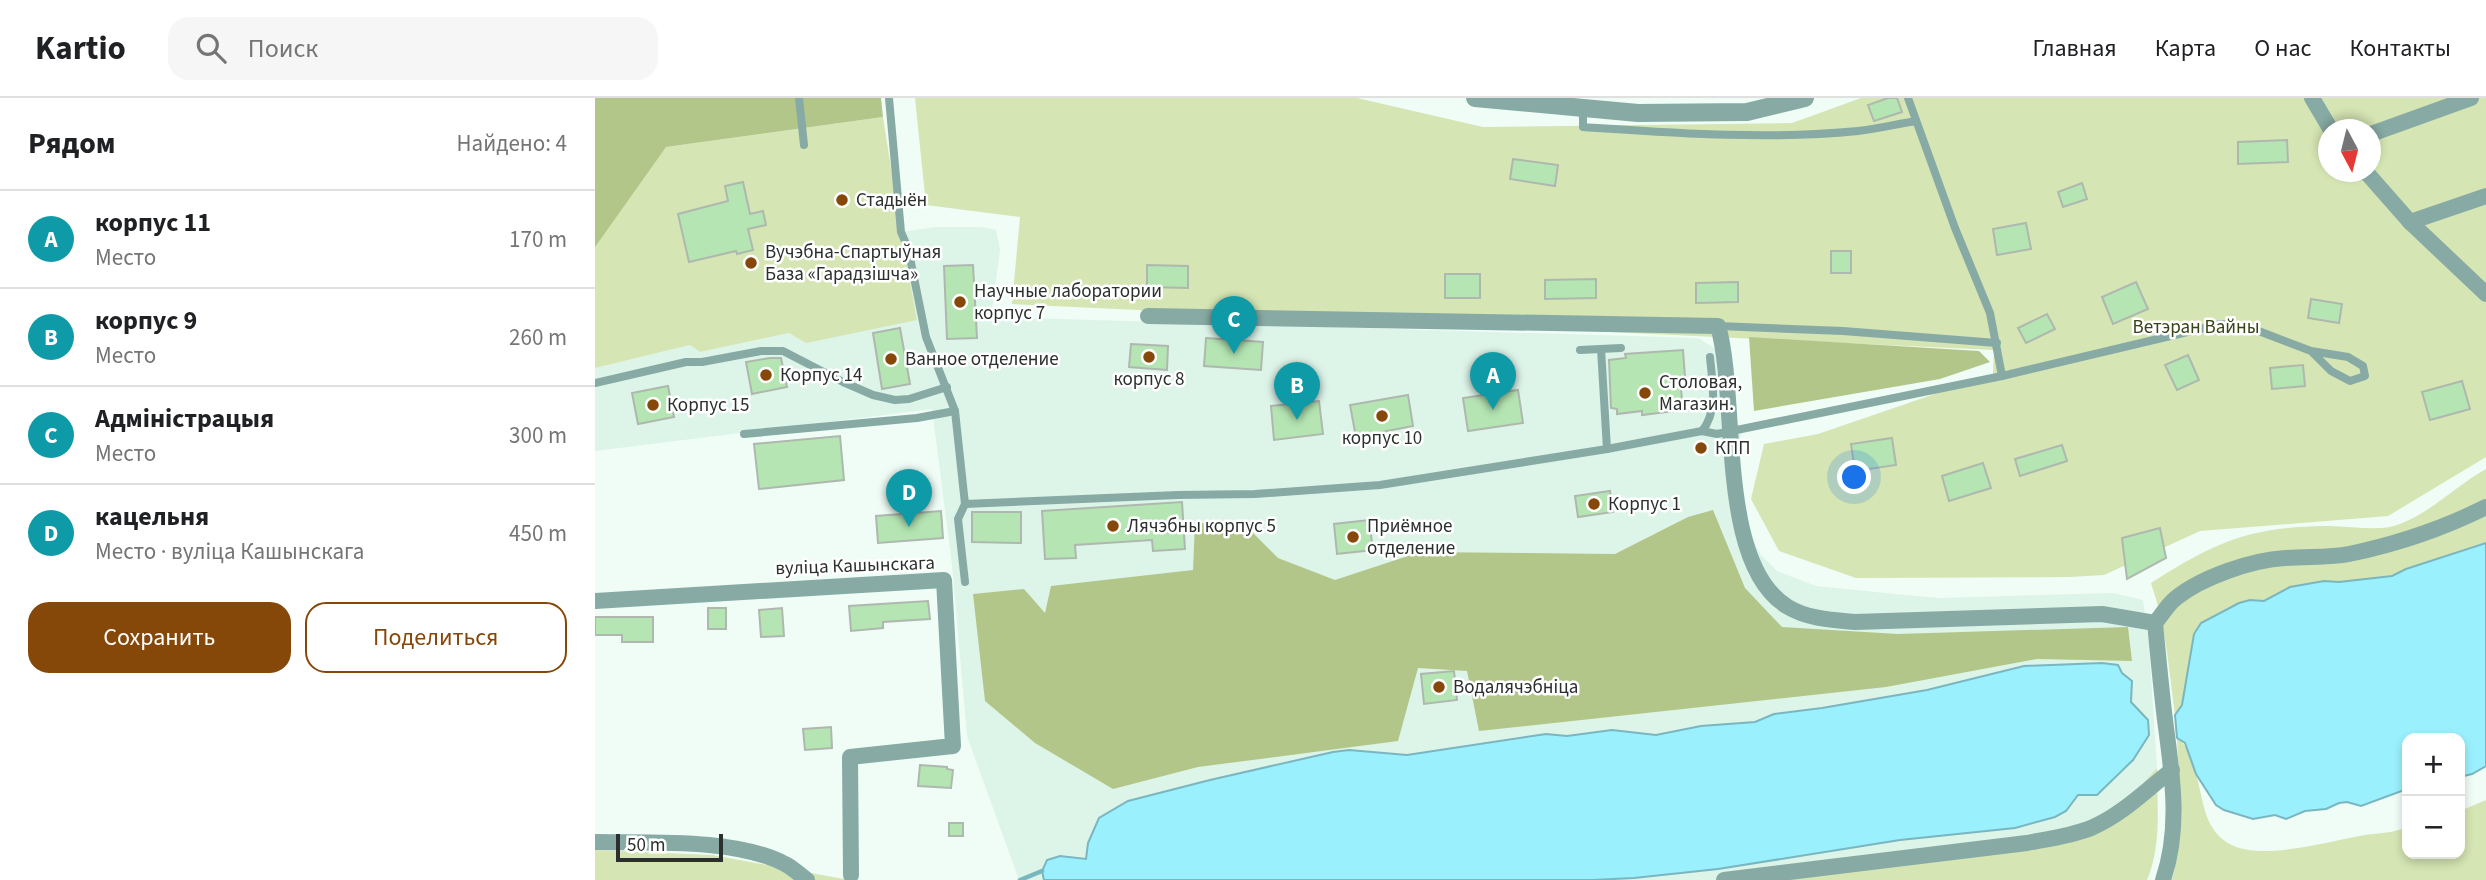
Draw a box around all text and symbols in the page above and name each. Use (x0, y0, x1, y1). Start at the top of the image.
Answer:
search box (168, 17, 658, 80)
text: Kartio (35, 25, 126, 72)
icon: search (192, 29, 230, 67)
text: Поиск (248, 30, 318, 67)
text: Главная (2032, 31, 2117, 66)
text: Карта (2155, 31, 2216, 66)
text: О нас (2254, 31, 2311, 66)
text: Контакты (2349, 31, 2451, 66)
north arrow (2318, 119, 2381, 182)
text: Рядом (28, 122, 116, 165)
text: Найдено: 4 (457, 127, 567, 160)
place label: Стадыён (856, 187, 927, 214)
marker: Стадыён (834, 192, 850, 208)
text: корпус 11 (95, 204, 211, 241)
text: A (44, 223, 58, 256)
text: 170 m (509, 223, 567, 256)
place label: Вучэбна-Спартыўная База «Гарадзішча» (765, 239, 941, 288)
text: Место (95, 241, 156, 274)
marker: Вучэбна-Спартыўная База «Гарадзішча» (743, 255, 759, 271)
place label: Научные лаборатории корпус 7 (974, 278, 1162, 327)
marker: Научные лаборатории корпус 7 (952, 294, 968, 310)
pin: C (1211, 296, 1257, 354)
text: корпус 9 (95, 302, 197, 339)
park label: Ветэран Вайны (2133, 314, 2259, 341)
text: B (44, 321, 58, 354)
text: 260 m (509, 321, 567, 354)
text: Место (95, 339, 156, 372)
place label: Ванное отделение (905, 346, 1059, 373)
marker: корпус 8 (1141, 349, 1157, 365)
marker: Ванное отделение (883, 351, 899, 367)
pin: A (1470, 352, 1516, 410)
place label: Корпус 14 (780, 362, 862, 389)
pin: B (1274, 362, 1320, 420)
place label: корпус 8 (1113, 366, 1185, 393)
marker: Корпус 14 (758, 367, 774, 383)
place label: Столовая, Магазин. (1659, 369, 1742, 418)
marker: Столовая, Магазин. (1637, 385, 1653, 401)
place label: Корпус 15 (667, 392, 749, 419)
marker: Корпус 15 (645, 397, 661, 413)
text: Адміністрацыя (95, 400, 274, 437)
marker: корпус 10 (1374, 408, 1390, 424)
text: C (44, 419, 58, 452)
text: 300 m (509, 419, 567, 452)
place label: корпус 10 (1342, 425, 1422, 452)
place label: КПП (1715, 435, 1751, 462)
text: Место (95, 437, 156, 470)
marker: КПП (1693, 440, 1709, 456)
your location (1837, 460, 1871, 494)
pin: D (886, 469, 932, 527)
place label: Корпус 1 (1608, 491, 1681, 518)
marker: Корпус 1 (1586, 496, 1602, 512)
text: кацельня (95, 498, 209, 535)
place label: Лячэбны корпус 5 (1127, 513, 1276, 540)
place label: Приёмное отделение (1367, 513, 1455, 562)
text: D (44, 517, 58, 550)
text: 450 m (509, 517, 567, 550)
marker: Лячэбны корпус 5 (1105, 518, 1121, 534)
marker: Приёмное отделение (1345, 529, 1361, 545)
text: Место · вуліца Кашынскага (95, 535, 364, 568)
street label: вуліца Кашынскага (775, 550, 935, 582)
button: Сохранить (28, 602, 291, 673)
button: Поделиться (305, 602, 567, 673)
place label: Водалячэбніца (1453, 674, 1578, 701)
marker: Водалячэбніца (1431, 679, 1447, 695)
map controls (2402, 733, 2465, 859)
button: + (2402, 733, 2465, 796)
button: − (2402, 796, 2465, 859)
scale bar (616, 831, 723, 863)
text: 50 m (627, 832, 665, 859)

